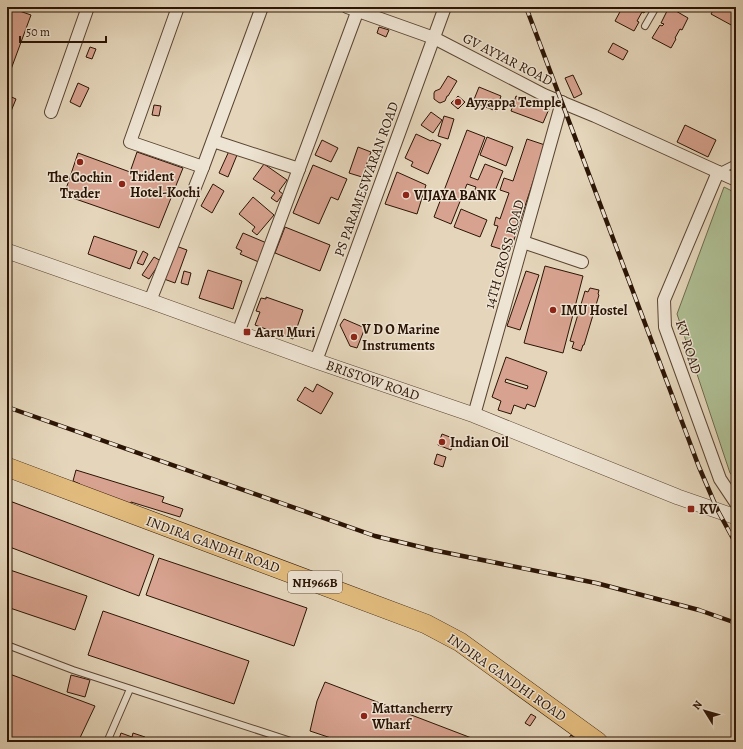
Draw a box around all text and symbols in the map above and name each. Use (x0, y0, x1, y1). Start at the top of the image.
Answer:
scale bar (20, 18, 106, 44)
text: 50 m (26, 24, 50, 40)
street label: GV AYYAR ROAD (460, 29, 556, 90)
place label: Ayyappa Temple (465, 93, 562, 112)
marker: Ayyappa Temple (453, 97, 463, 107)
street label: PS PARAMESWARAN ROAD (330, 99, 403, 259)
marker: The Cochin Trader (75, 157, 85, 167)
place label: Trident Hotel-Kochi (130, 167, 200, 202)
place label: The Cochin Trader (48, 168, 112, 203)
marker: Trident Hotel-Kochi (117, 179, 127, 189)
place label: VIJAYA BANK (413, 186, 497, 205)
marker: VIJAYA BANK (401, 190, 411, 200)
street label: 14TH CROSS ROAD (480, 197, 529, 311)
place label: IMU Hostel (561, 301, 628, 320)
marker: IMU Hostel (548, 305, 558, 315)
street label: KV ROAD (671, 318, 706, 377)
place label: V D O Marine Instruments (361, 320, 440, 355)
place label: Aaru Muri (254, 323, 315, 342)
marker: Aaru Muri (242, 327, 252, 337)
marker: V D O Marine Instruments (349, 332, 359, 342)
street label: BRISTOW ROAD (323, 356, 422, 405)
place label: Indian Oil (450, 433, 509, 452)
marker: Indian Oil (437, 437, 447, 447)
place label: KV (699, 500, 717, 519)
marker: KV (686, 504, 696, 514)
street label: INDIRA GANDHI ROAD (143, 511, 283, 578)
road number: NH966B (288, 571, 342, 593)
street label: INDIRA GANDHI ROAD (443, 629, 570, 726)
north arrow (685, 691, 725, 731)
text: N (689, 698, 706, 713)
place label: Mattancherry Wharf (371, 699, 453, 734)
marker: Mattancherry Wharf (359, 711, 369, 721)

